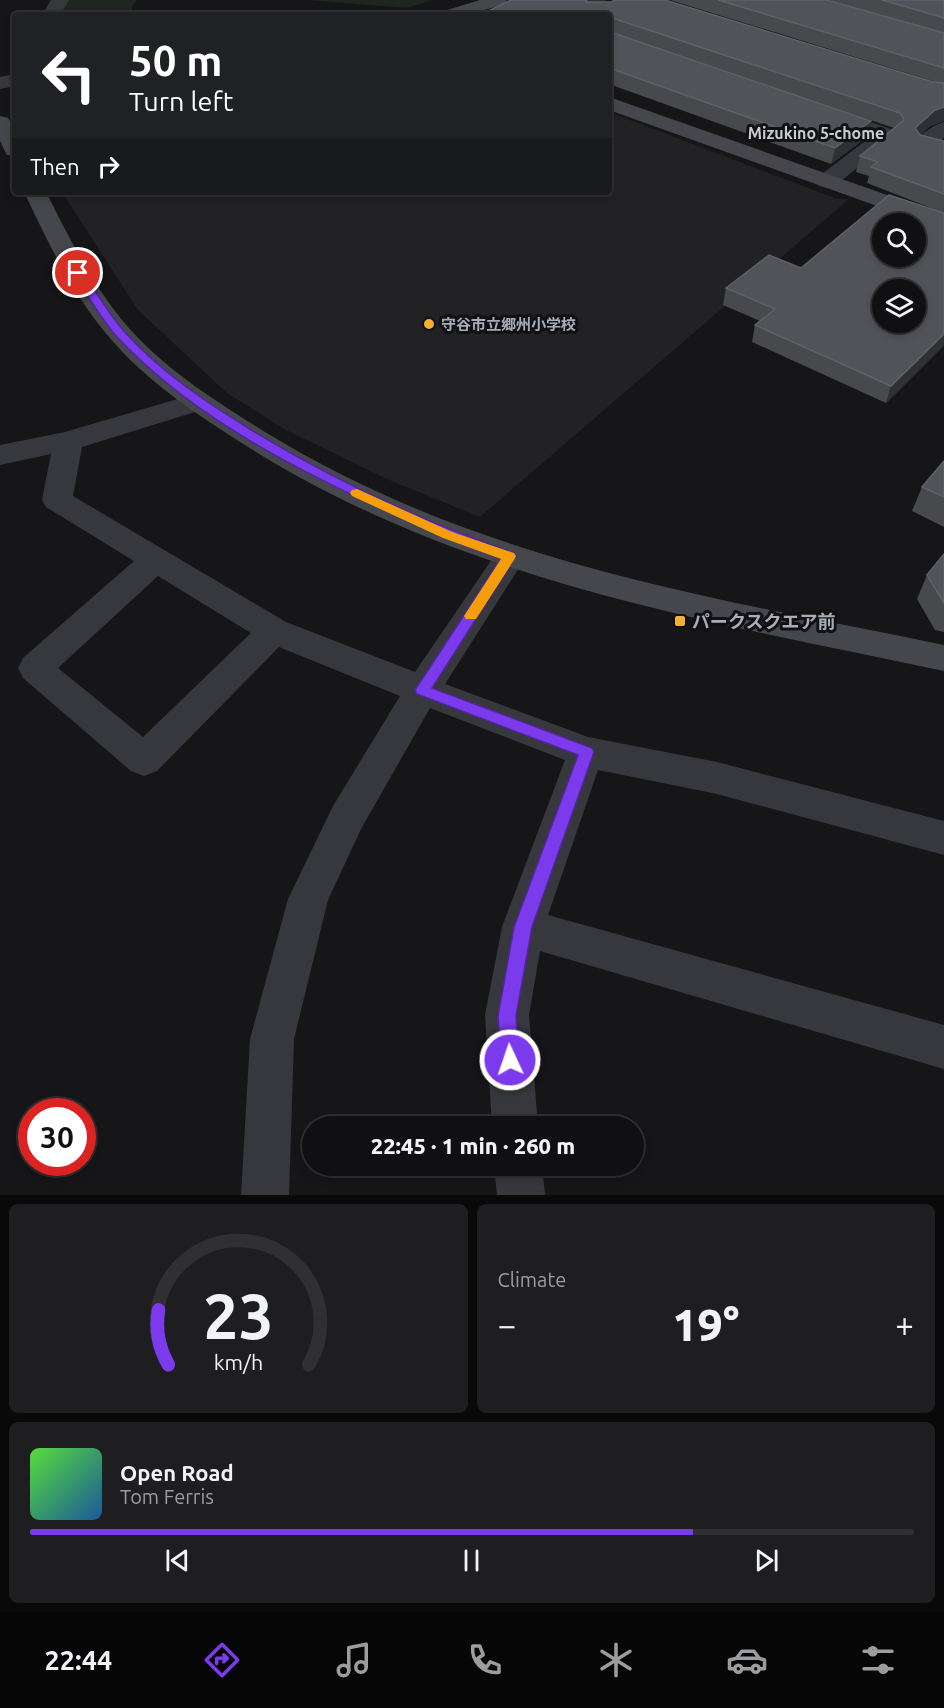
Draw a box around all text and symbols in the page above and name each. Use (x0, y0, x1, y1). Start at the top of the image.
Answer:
icon: left (30, 36, 108, 114)
text: 50 m (129, 37, 223, 84)
text: Turn left (129, 86, 233, 116)
district label: Mizukino 5-chome (748, 124, 884, 142)
icon: right (92, 150, 125, 183)
text: Then (30, 154, 80, 179)
map controls (872, 213, 926, 333)
button: search (872, 213, 926, 267)
pin (52, 247, 103, 298)
icon: arrive (61, 256, 94, 289)
button: layers (872, 279, 926, 333)
place label: 守谷市立郷州小学校 (441, 316, 576, 333)
marker: 守谷市立郷州小学校 (422, 317, 436, 331)
place label: パークスクエア前 (692, 611, 835, 631)
marker: パークスクエア前 (673, 614, 687, 628)
position arrow (478, 1028, 542, 1092)
speed limit sign: 30 (18, 1098, 96, 1176)
text: 22:45 · 1 min · 260 m (371, 1133, 575, 1158)
text: Climate (498, 1268, 566, 1291)
text: 23 (203, 1281, 273, 1351)
text: 19° (672, 1299, 739, 1350)
text: − (498, 1306, 516, 1343)
text: + (895, 1306, 914, 1343)
text: km/h (213, 1351, 263, 1375)
text: Open Road (120, 1460, 234, 1485)
text: Tom Ferris (120, 1485, 214, 1508)
icon: previous (161, 1544, 194, 1577)
icon: pause (455, 1544, 488, 1577)
icon: next (750, 1544, 783, 1577)
icon: directions (201, 1639, 243, 1681)
icon: music (333, 1639, 375, 1681)
icon: phone (464, 1639, 506, 1681)
icon: climate (595, 1639, 637, 1681)
icon: car (726, 1639, 768, 1681)
icon: filters (857, 1639, 899, 1681)
text: 22:44 (45, 1645, 112, 1675)

